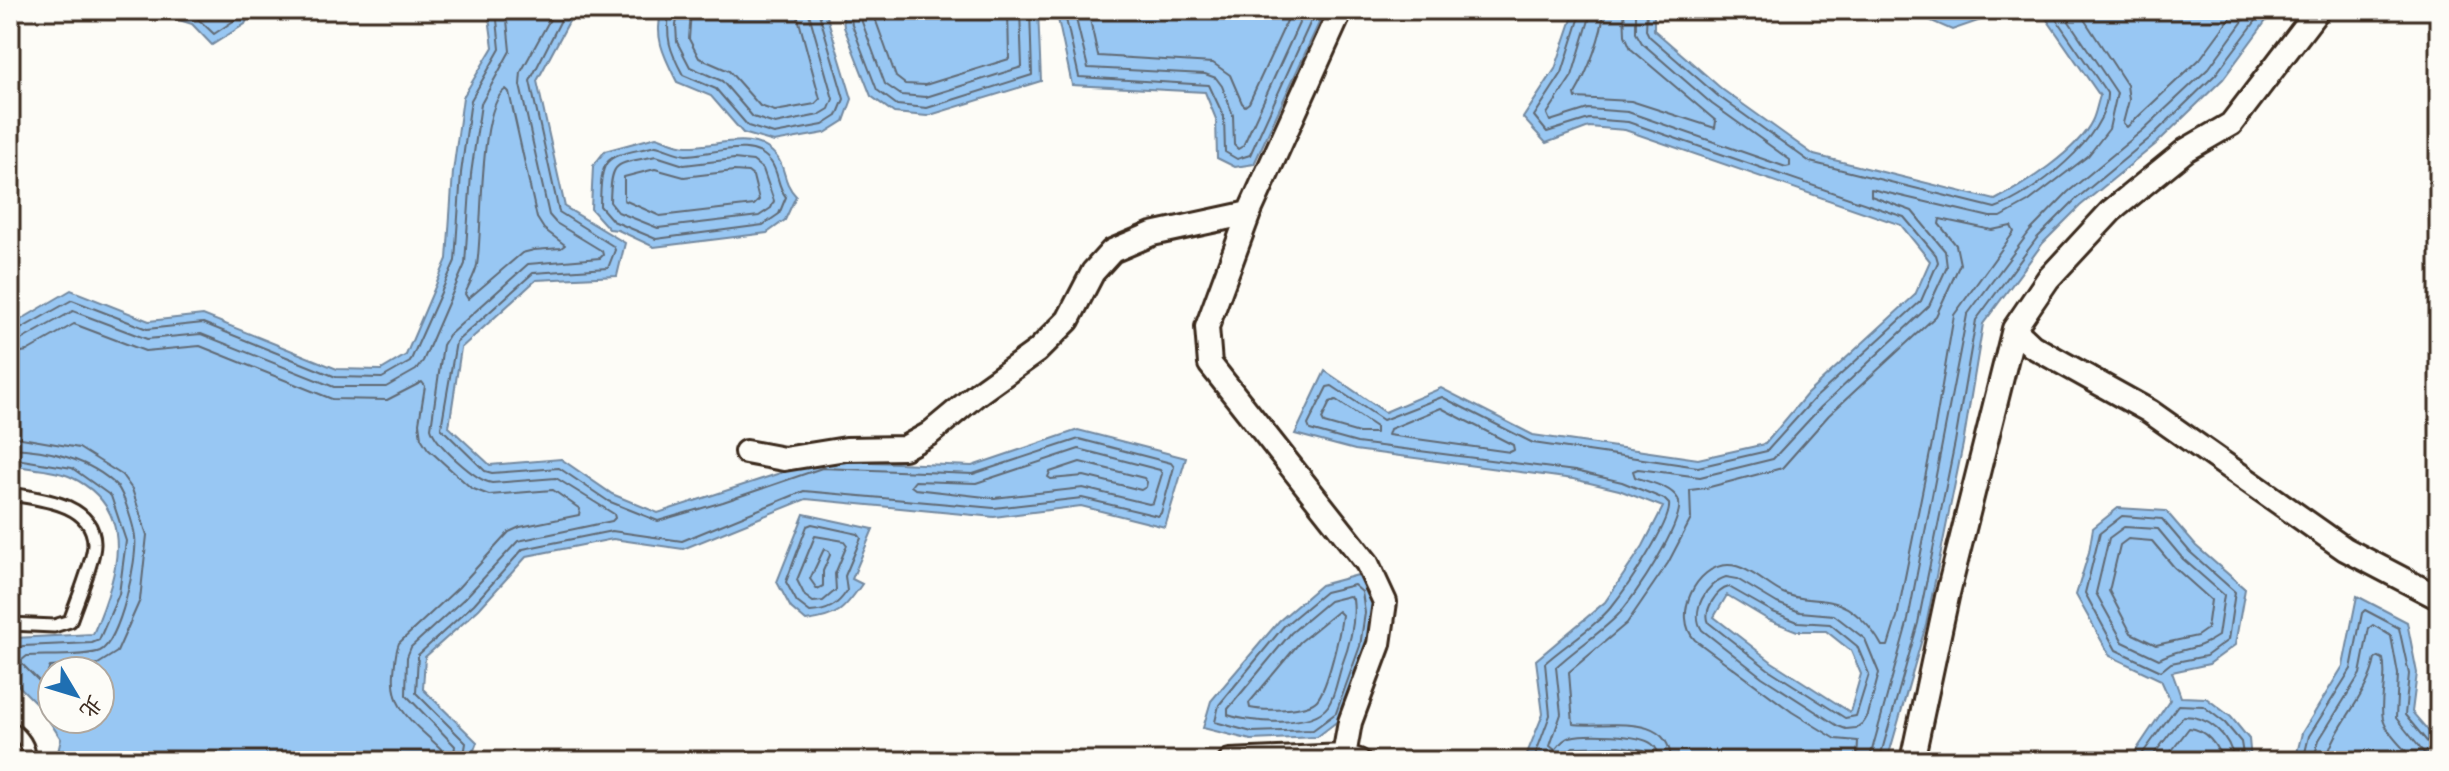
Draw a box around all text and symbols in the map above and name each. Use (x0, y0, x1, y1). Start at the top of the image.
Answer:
north arrow (36, 655, 116, 735)
text: 北 (74, 690, 109, 724)

